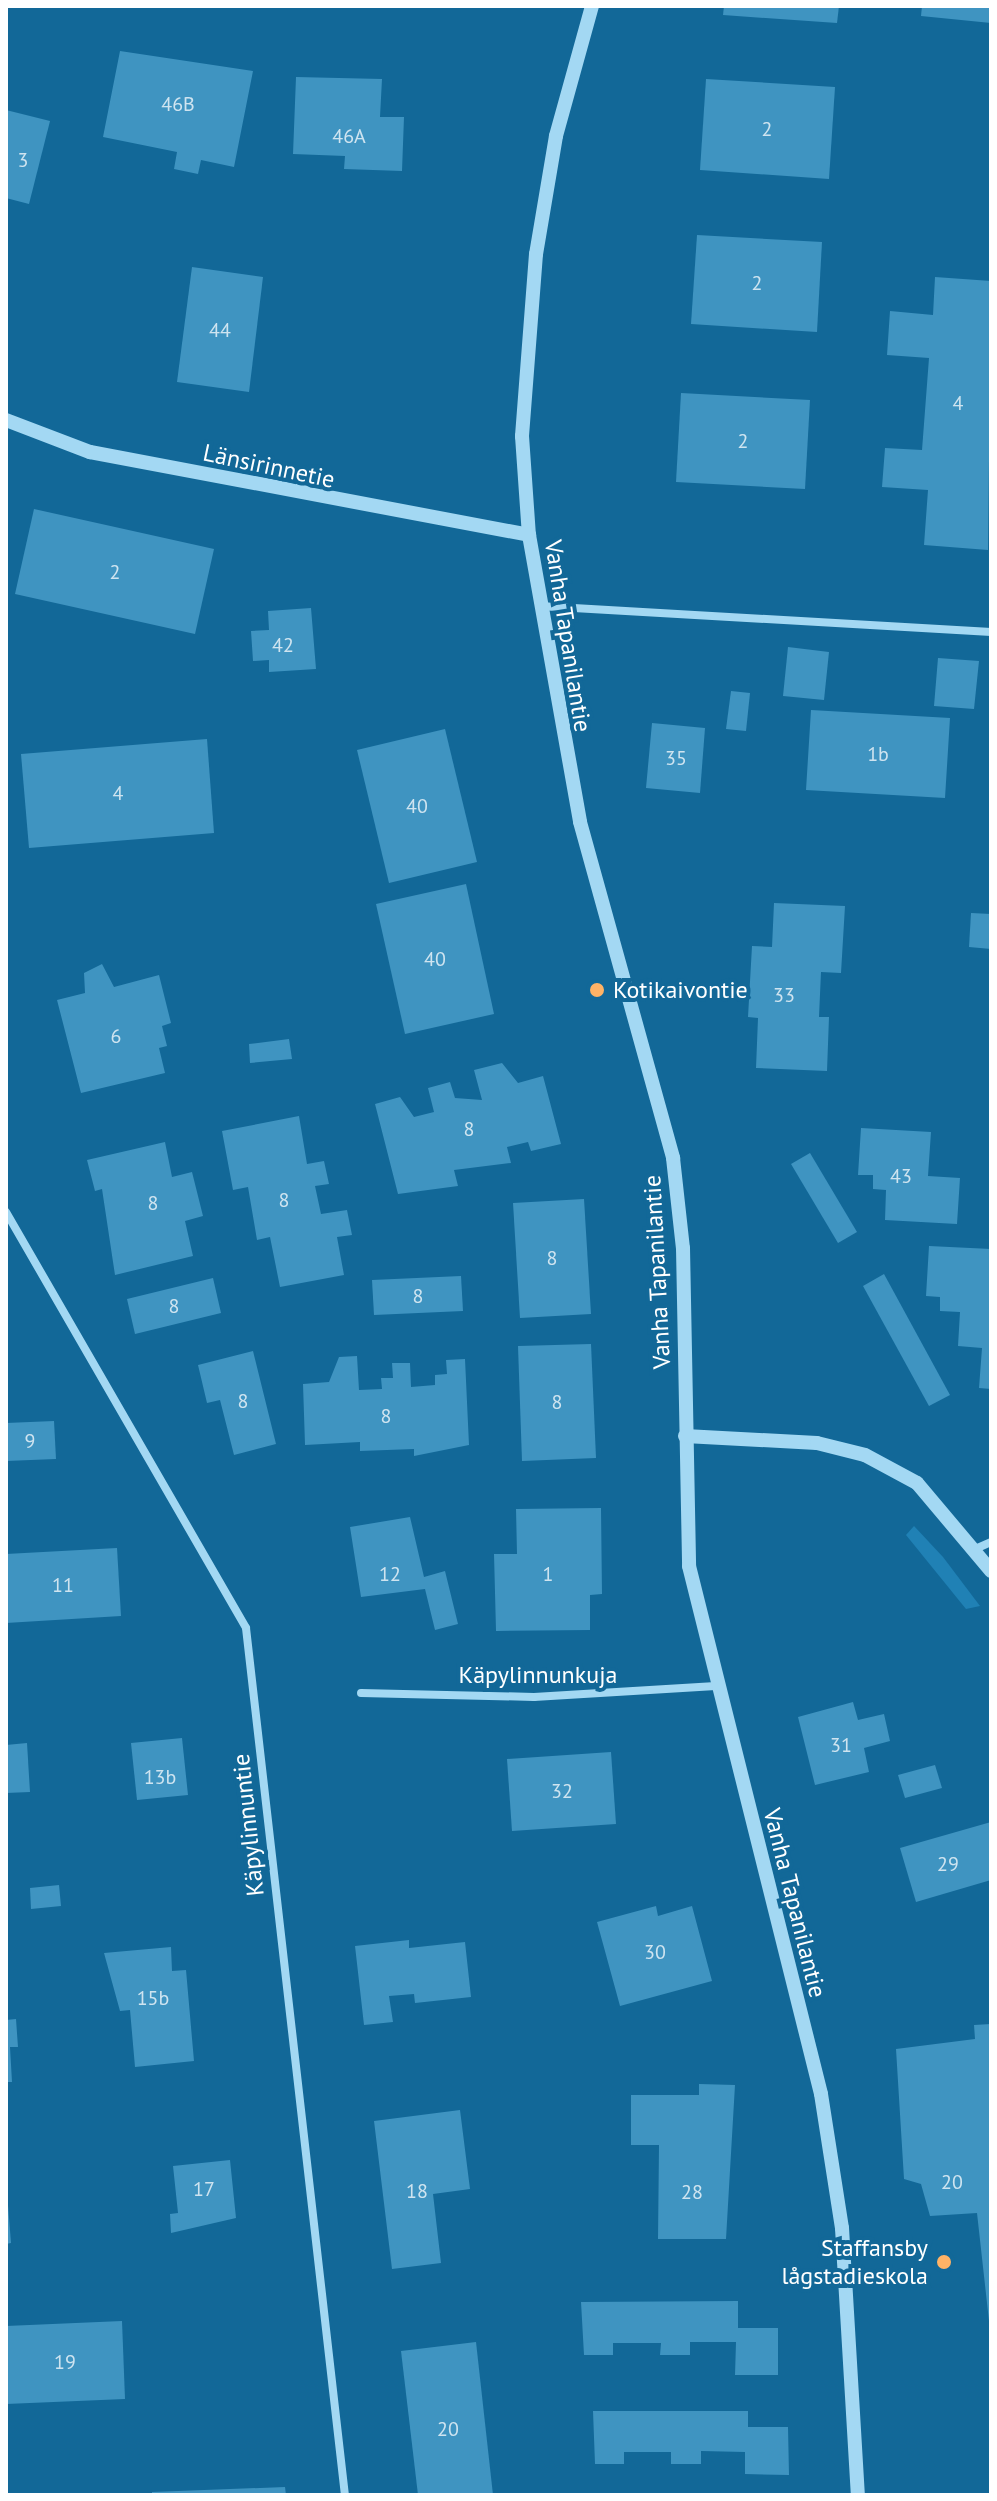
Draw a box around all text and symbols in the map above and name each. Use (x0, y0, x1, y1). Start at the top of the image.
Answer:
house number: 46B (161, 92, 195, 116)
house number: 2 (762, 117, 772, 141)
house number: 46A (332, 124, 366, 148)
house number: 3 (18, 148, 28, 172)
house number: 2 (752, 271, 762, 295)
house number: 44 (209, 318, 231, 342)
house number: 4 (953, 391, 963, 415)
house number: 2 (738, 429, 748, 453)
street label: Länsirinnetie (201, 438, 337, 494)
street label: Vanha Tapanilantie (539, 538, 597, 734)
house number: 2 (110, 560, 120, 584)
house number: 42 (272, 633, 294, 657)
house number: 1b (867, 742, 889, 766)
house number: 35 (665, 746, 687, 770)
house number: 4 (113, 781, 123, 805)
house number: 40 (406, 794, 428, 818)
house number: 40 (424, 947, 446, 971)
place label: Kotikaivontie (613, 976, 748, 1004)
marker: Kotikaivontie (588, 981, 606, 999)
house number: 33 (773, 983, 795, 1007)
house number: 6 (111, 1024, 121, 1048)
house number: 8 (464, 1117, 474, 1141)
house number: 43 (890, 1164, 912, 1188)
street label: Vanha Tapanilantie (638, 1174, 676, 1370)
house number: 8 (279, 1188, 289, 1212)
house number: 8 (148, 1191, 158, 1215)
house number: 8 (547, 1246, 557, 1270)
house number: 8 (413, 1284, 423, 1308)
house number: 8 (169, 1294, 179, 1318)
house number: 8 (238, 1389, 248, 1413)
house number: 8 (552, 1390, 562, 1414)
house number: 8 (381, 1404, 391, 1428)
house number: 9 (25, 1429, 35, 1453)
house number: 12 (379, 1562, 401, 1586)
house number: 1 (543, 1562, 553, 1586)
house number: 11 (52, 1573, 74, 1597)
street label: Käpylinnunkuja (459, 1661, 617, 1689)
house number: 31 (830, 1733, 852, 1757)
street label: Käpylinnuntie (226, 1752, 270, 1898)
house number: 13b (144, 1765, 176, 1789)
house number: 32 (551, 1779, 573, 1803)
street label: Vanha Tapanilantie (757, 1805, 833, 2001)
house number: 29 (937, 1852, 959, 1876)
house number: 30 (644, 1940, 666, 1964)
house number: 15b (137, 1986, 169, 2010)
house number: 20 (941, 2170, 963, 2194)
house number: 17 (193, 2177, 215, 2201)
house number: 18 (406, 2179, 428, 2203)
house number: 28 (681, 2180, 703, 2204)
place label: Staffansby lågstadieskola (781, 2234, 928, 2290)
marker: Staffansby lågstadieskola (935, 2253, 953, 2271)
house number: 19 (54, 2350, 76, 2374)
house number: 20 (437, 2417, 459, 2441)

